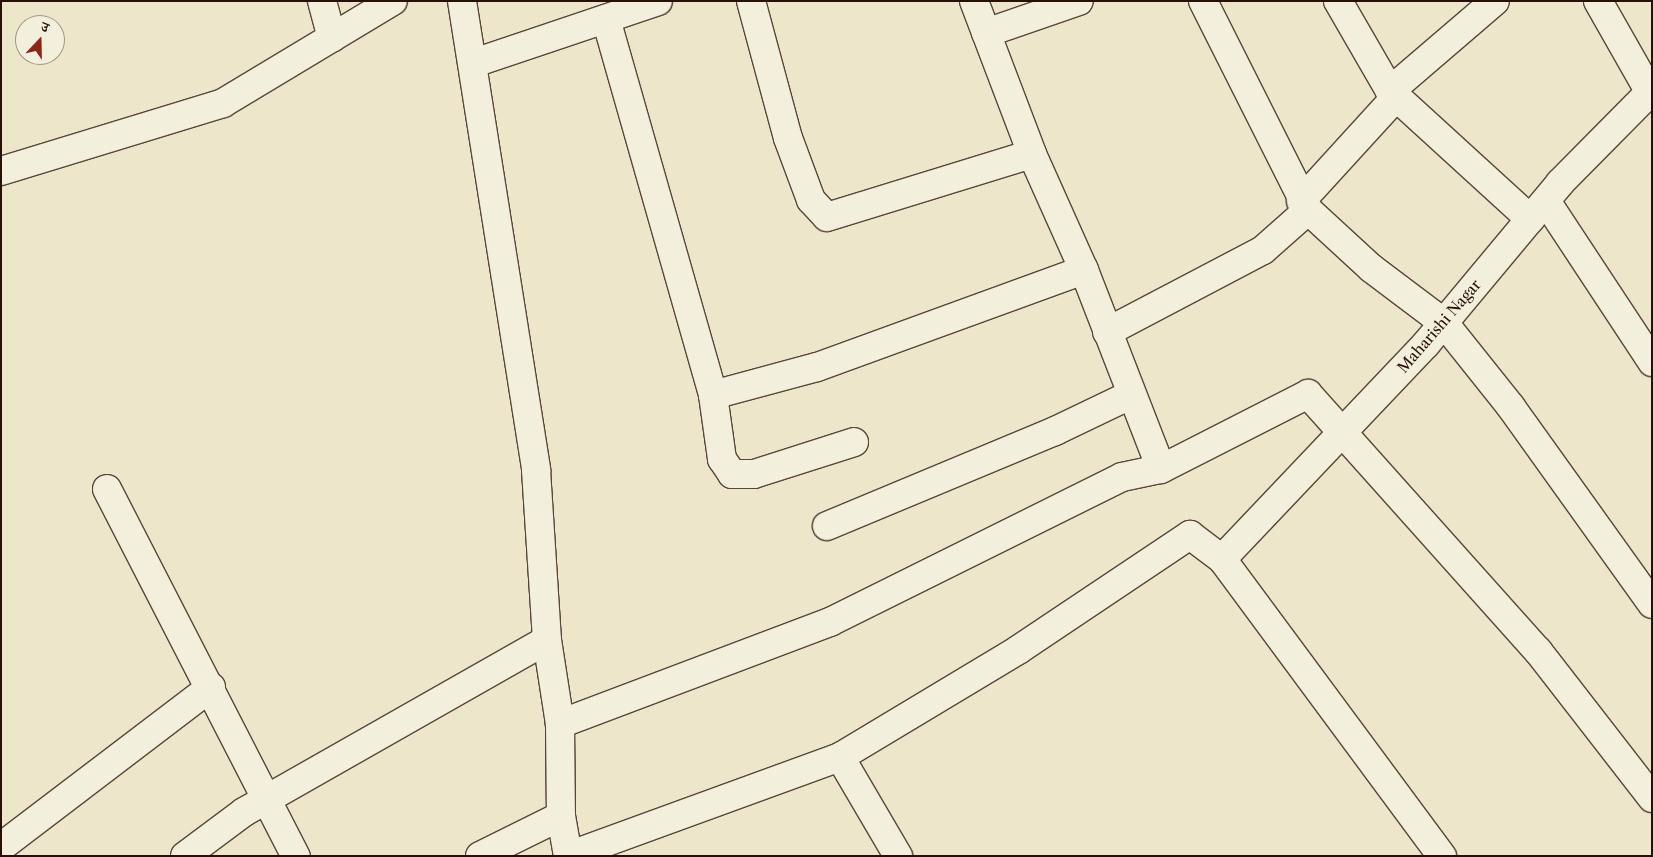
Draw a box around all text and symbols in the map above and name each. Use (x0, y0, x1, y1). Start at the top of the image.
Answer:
north arrow (15, 15, 65, 65)
text: उ (38, 17, 52, 37)
street label: Maharishi Nagar (1394, 276, 1484, 376)

